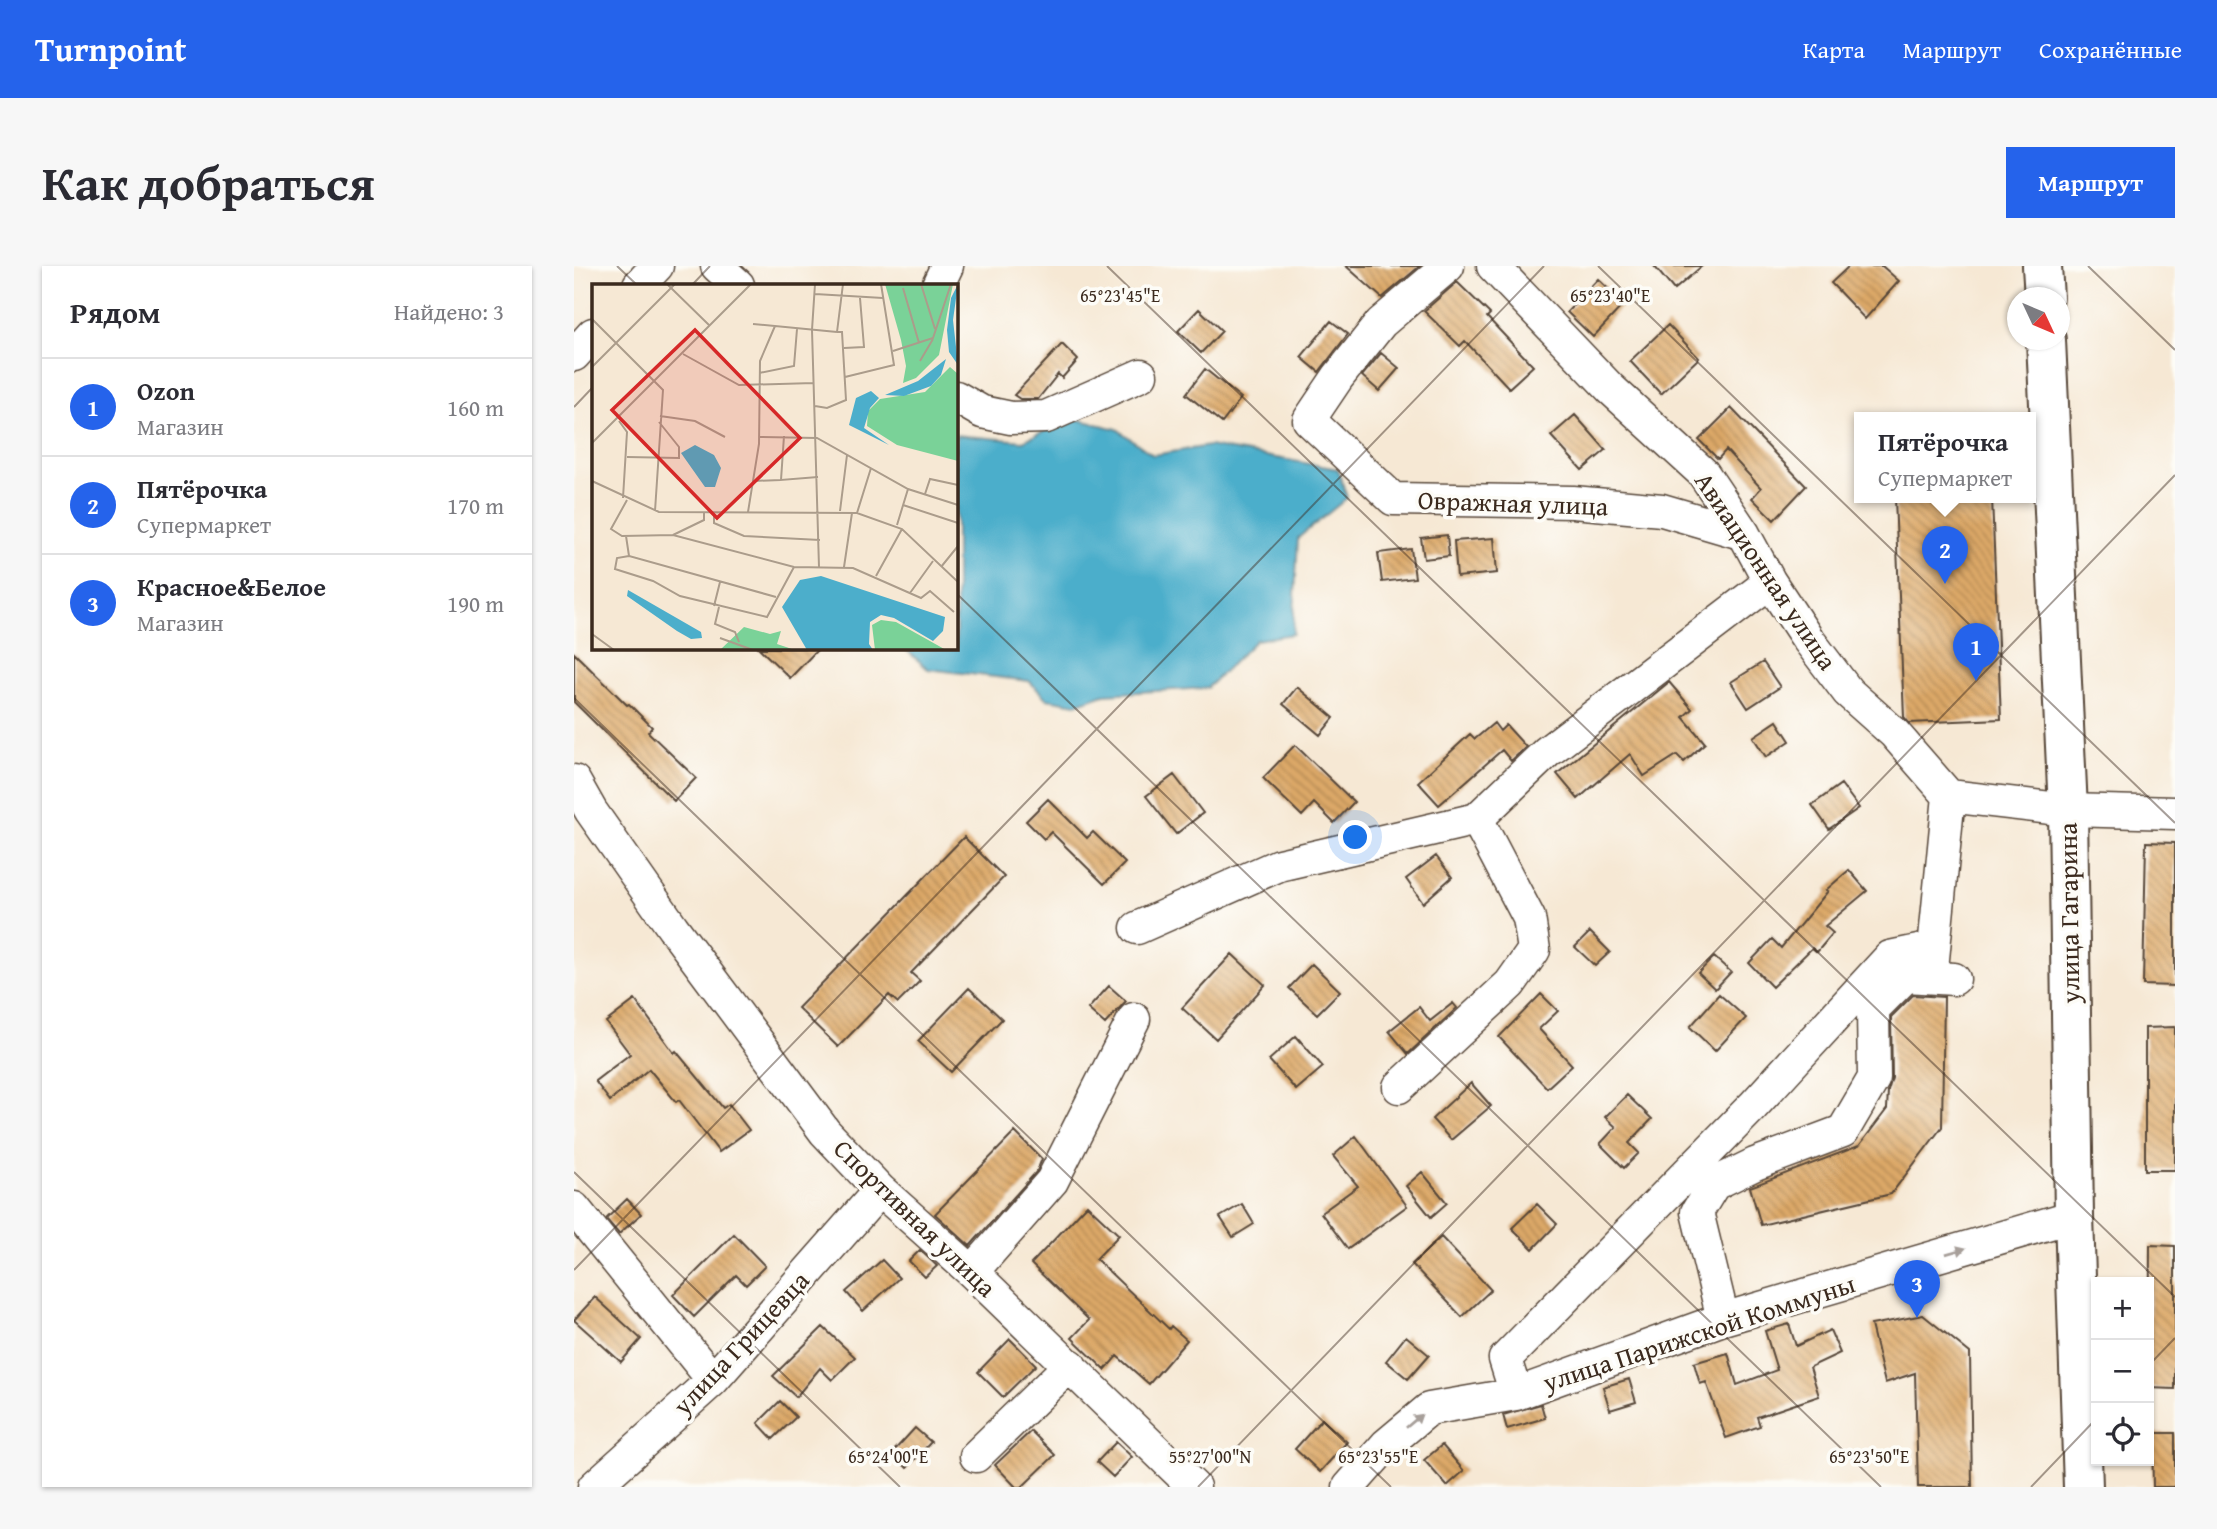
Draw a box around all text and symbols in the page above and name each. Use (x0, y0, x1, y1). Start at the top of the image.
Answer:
text: Turnpoint (35, 25, 187, 73)
text: Карта (1803, 32, 1865, 67)
text: Маршрут (1903, 32, 2001, 67)
text: Сохранённые (2039, 32, 2182, 67)
text: Как добраться (42, 146, 375, 218)
button: Маршрут (2006, 147, 2175, 218)
text: 65°23'45"E (1080, 282, 1160, 309)
text: 65°23'40"E (1570, 282, 1650, 309)
inset map (592, 284, 957, 649)
north arrow (2007, 287, 2070, 350)
text: Рядом (70, 290, 161, 334)
text: Найдено: 3 (394, 295, 504, 328)
text: Ozon (137, 371, 195, 410)
text: 1 (87, 391, 99, 424)
text: 160 m (447, 391, 504, 424)
text: Магазин (137, 410, 224, 443)
popup (1854, 412, 2036, 503)
text: Пятёрочка (1878, 422, 2008, 461)
text: Супермаркет (1878, 461, 2012, 494)
street label: Авиационная улица (1686, 464, 1848, 678)
text: Пятёрочка (137, 469, 267, 508)
street label: Овражная улица (1417, 480, 1609, 525)
text: 2 (87, 489, 99, 522)
text: 170 m (447, 489, 504, 522)
text: Супермаркет (137, 508, 271, 541)
pin: 2 (1922, 526, 1968, 584)
text: Красное&Белое (137, 567, 326, 606)
text: 3 (87, 587, 99, 620)
text: 190 m (447, 587, 504, 620)
text: Магазин (137, 606, 224, 639)
pin: 1 (1953, 623, 1999, 681)
your location (1338, 820, 1372, 854)
street label: улица Гагарина (2047, 821, 2090, 1005)
street label: Спортивная улица (825, 1130, 1006, 1306)
one-way arrow (1946, 1245, 1967, 1255)
pin: 3 (1894, 1260, 1940, 1318)
street label: улица Грицевца (663, 1261, 818, 1424)
street label: улица Парижской Коммуны (1537, 1264, 1860, 1402)
map controls (2091, 1277, 2154, 1466)
button: + (2091, 1277, 2154, 1340)
button: − (2091, 1340, 2154, 1403)
button: locate (2091, 1403, 2154, 1466)
one-way arrow (1405, 1414, 1423, 1429)
text: 65°24'00"E (848, 1443, 928, 1470)
text: 55°27'00"N (1169, 1443, 1252, 1470)
text: 65°23'55"E (1338, 1443, 1418, 1470)
text: 65°23'50"E (1829, 1443, 1909, 1470)

